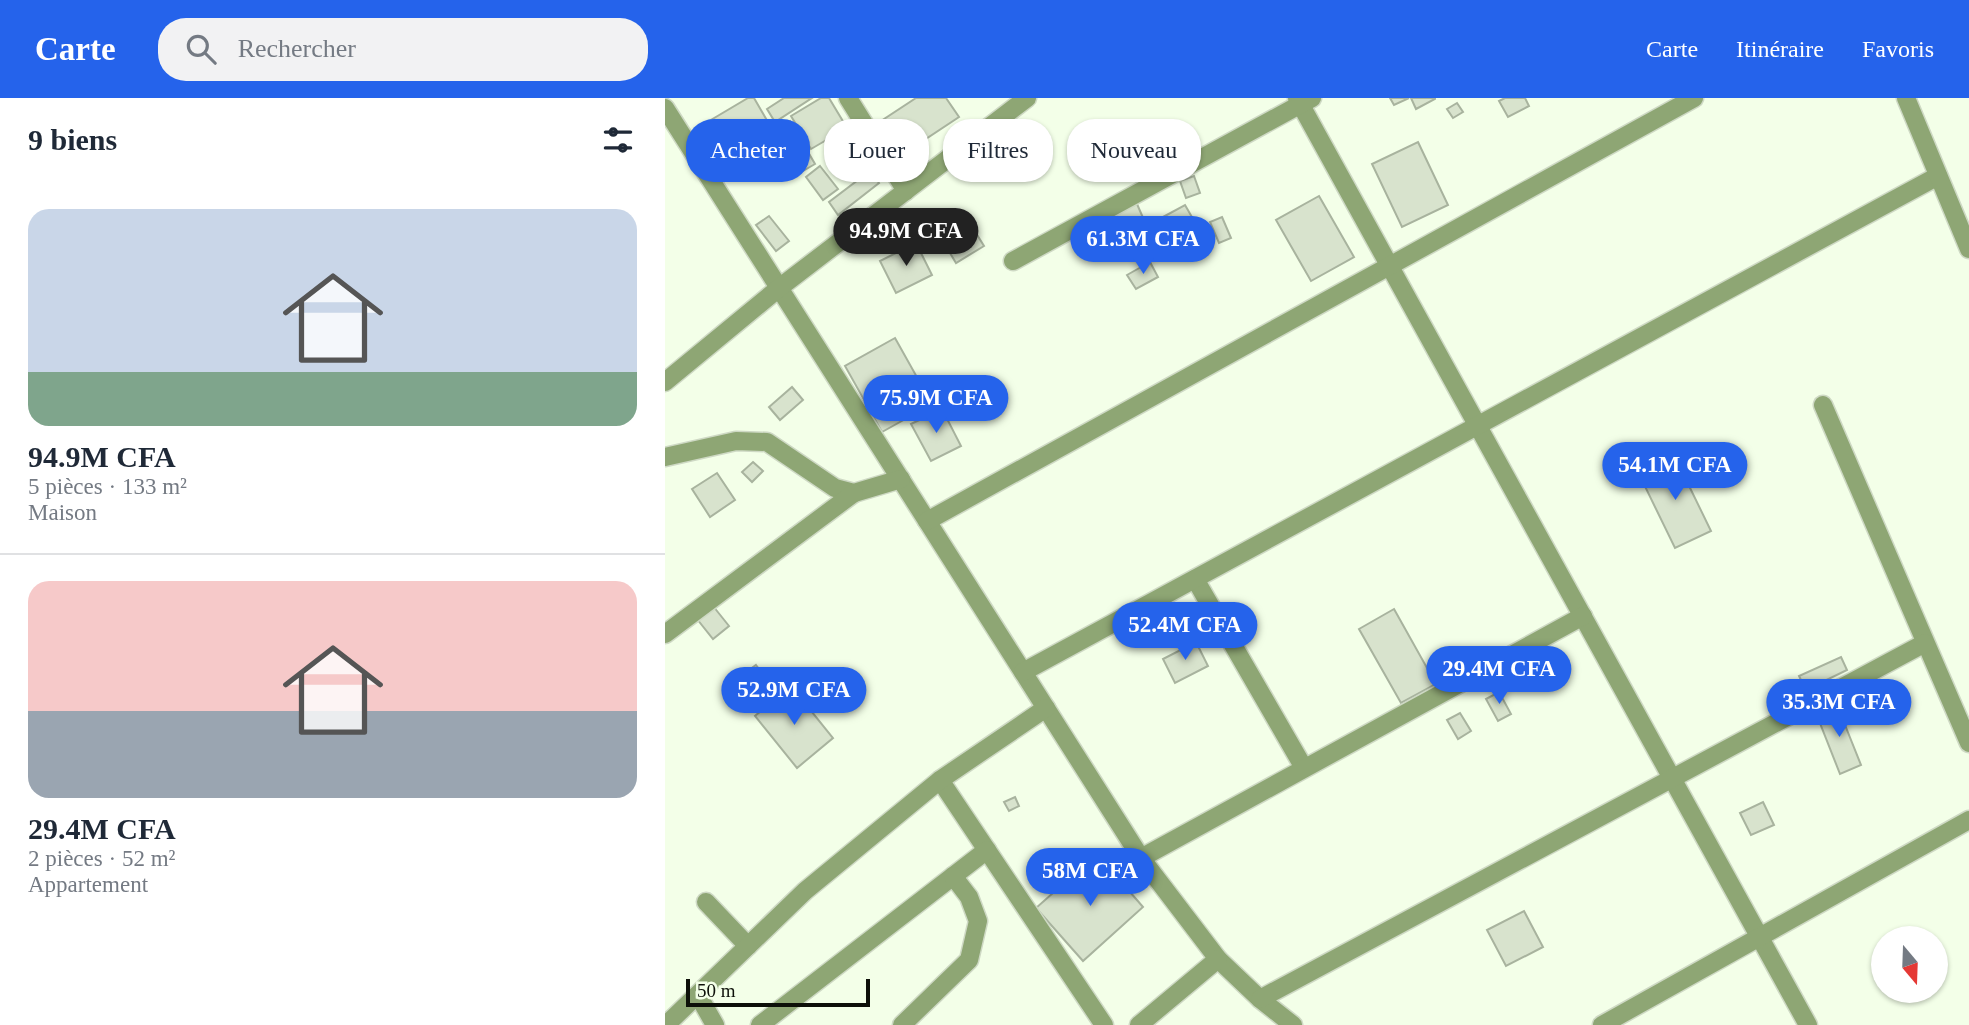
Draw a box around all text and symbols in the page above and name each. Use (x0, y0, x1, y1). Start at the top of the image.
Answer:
search box (158, 18, 648, 81)
icon: search (182, 30, 220, 68)
text: Carte (35, 31, 116, 67)
text: Rechercher (238, 34, 356, 63)
text: Carte (1646, 36, 1698, 62)
text: Itinéraire (1736, 36, 1824, 62)
text: Favoris (1862, 36, 1934, 62)
chip: Acheter (686, 119, 810, 182)
chip: Louer (824, 119, 929, 182)
chip: Filtres (943, 119, 1053, 182)
chip: Nouveau (1067, 119, 1201, 182)
icon: filters (599, 121, 637, 159)
text: 9 biens (28, 123, 117, 156)
pin: 94.9M CFA (826, 208, 986, 268)
pin: 61.3M CFA (1063, 216, 1223, 276)
text: 94.9M CFA (849, 218, 963, 243)
text: 61.3M CFA (1086, 226, 1200, 251)
icon: home (270, 255, 396, 381)
pin: 75.9M CFA (856, 376, 1016, 435)
text: 75.9M CFA (879, 385, 993, 410)
text: 94.9M CFA (28, 440, 176, 473)
pin: 54.1M CFA (1595, 442, 1755, 502)
text: 54.1M CFA (1618, 452, 1732, 477)
text: 5 pièces · 133 m² (28, 474, 187, 499)
text: Maison (28, 500, 97, 525)
pin: 52.4M CFA (1105, 602, 1265, 662)
text: 52.4M CFA (1128, 612, 1242, 637)
icon: home (270, 627, 396, 753)
pin: 29.4M CFA (1419, 646, 1579, 706)
text: 29.4M CFA (1442, 656, 1556, 681)
pin: 52.9M CFA (714, 668, 874, 727)
text: 52.9M CFA (737, 677, 851, 702)
pin: 35.3M CFA (1759, 680, 1919, 739)
text: 35.3M CFA (1782, 689, 1896, 714)
text: 29.4M CFA (28, 812, 176, 845)
text: 2 pièces · 52 m² (28, 846, 175, 871)
pin: 58M CFA (1025, 848, 1155, 908)
text: 58M CFA (1042, 858, 1138, 883)
text: Appartement (28, 872, 148, 897)
north arrow (1871, 926, 1948, 1003)
map controls (1871, 926, 1948, 1003)
scale bar (686, 976, 870, 1008)
text: 50 m (697, 980, 736, 1001)

